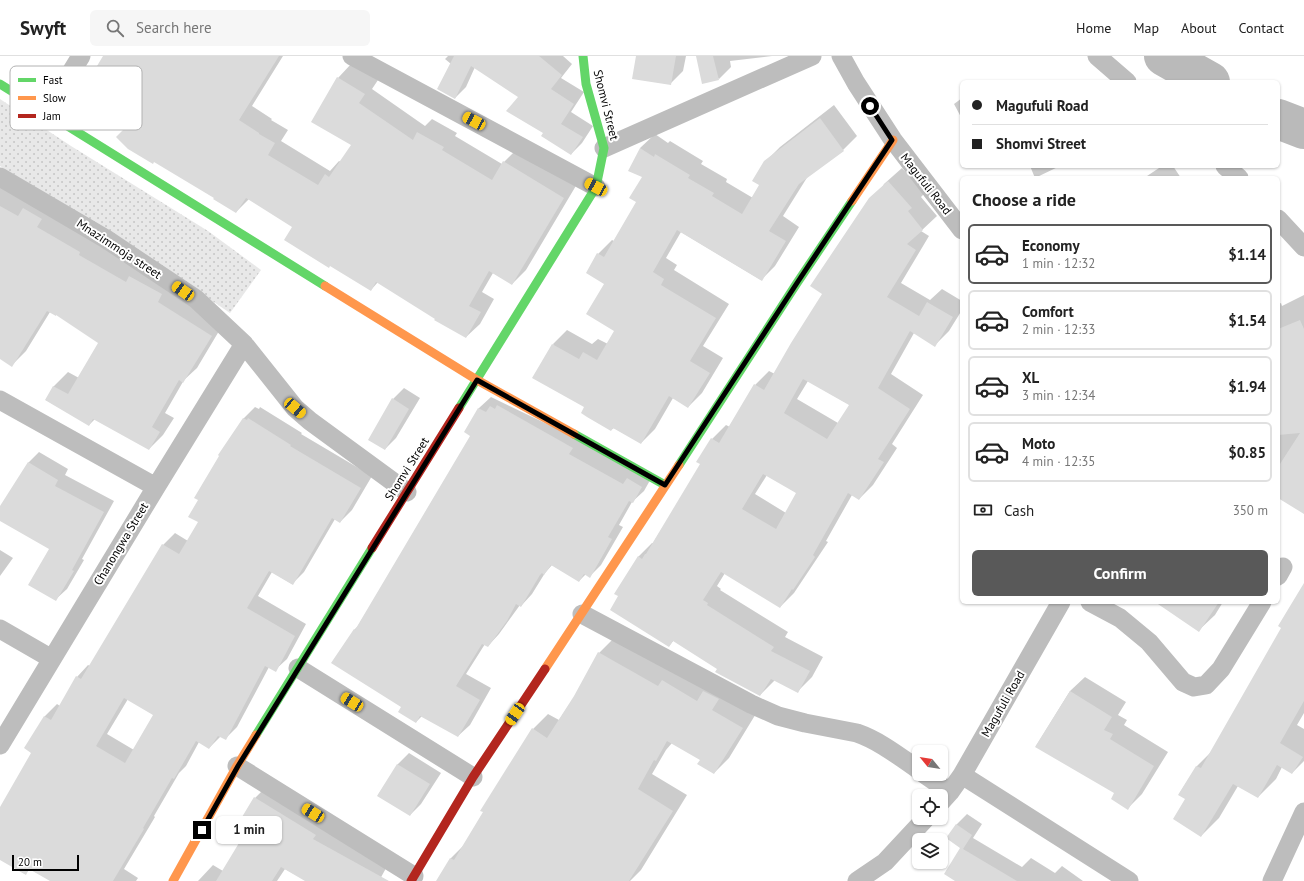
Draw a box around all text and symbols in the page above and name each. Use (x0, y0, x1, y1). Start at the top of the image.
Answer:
search box (90, 10, 370, 46)
text: Swyft (20, 16, 66, 40)
icon: search (104, 17, 126, 39)
text: Search here (136, 18, 212, 37)
text: Home (1076, 19, 1111, 37)
text: Map (1133, 19, 1159, 37)
text: About (1181, 19, 1217, 37)
text: Contact (1239, 19, 1284, 37)
legend (10, 66, 142, 130)
street label: Shomvi Street (591, 68, 622, 142)
text: Fast (43, 73, 63, 87)
text: Slow (43, 91, 66, 105)
text: Magufuli Road (996, 96, 1089, 115)
route start (861, 97, 879, 115)
text: Jam (42, 109, 61, 123)
car (461, 110, 487, 132)
text: Shomvi Street (996, 134, 1086, 153)
street label: Magufuli Road (898, 150, 955, 217)
car (583, 176, 609, 198)
text: Choose a ride (972, 188, 1076, 211)
street label: Mnazimmoja street (74, 216, 165, 282)
icon: car (974, 236, 1010, 272)
text: Economy (1022, 236, 1080, 255)
text: $1.14 (1228, 245, 1266, 264)
text: 1 min · 12:32 (1022, 255, 1095, 272)
car (170, 279, 196, 303)
icon: car (974, 302, 1010, 338)
text: Comfort (1022, 302, 1074, 321)
text: $1.54 (1228, 311, 1266, 330)
text: 2 min · 12:33 (1022, 321, 1095, 338)
icon: car (974, 368, 1010, 404)
text: XL (1022, 368, 1039, 387)
text: $1.94 (1228, 377, 1266, 396)
text: 3 min · 12:34 (1022, 387, 1095, 404)
car (282, 396, 308, 420)
street label: Shomvi Street (381, 434, 432, 503)
icon: car (974, 434, 1010, 470)
text: Moto (1022, 434, 1055, 453)
text: $0.85 (1228, 443, 1266, 462)
text: 4 min · 12:35 (1022, 453, 1095, 470)
icon: cash (972, 499, 994, 521)
street label: Chanongwa Street (90, 500, 151, 588)
text: Cash (1004, 501, 1034, 520)
text: 350 m (1233, 502, 1268, 519)
button: Confirm (972, 550, 1268, 596)
street label: Magufuli Road (978, 668, 1028, 740)
car (339, 691, 365, 713)
car (503, 701, 527, 727)
north arrow (912, 745, 948, 781)
map controls (912, 745, 948, 869)
button: locate (912, 789, 948, 825)
car (300, 802, 326, 824)
callout: 1 min (216, 816, 282, 844)
route end (193, 821, 211, 839)
text: 1 min (233, 821, 265, 838)
button: layers (912, 833, 948, 869)
scale bar (12, 853, 79, 872)
text: 20 m (18, 855, 42, 869)

